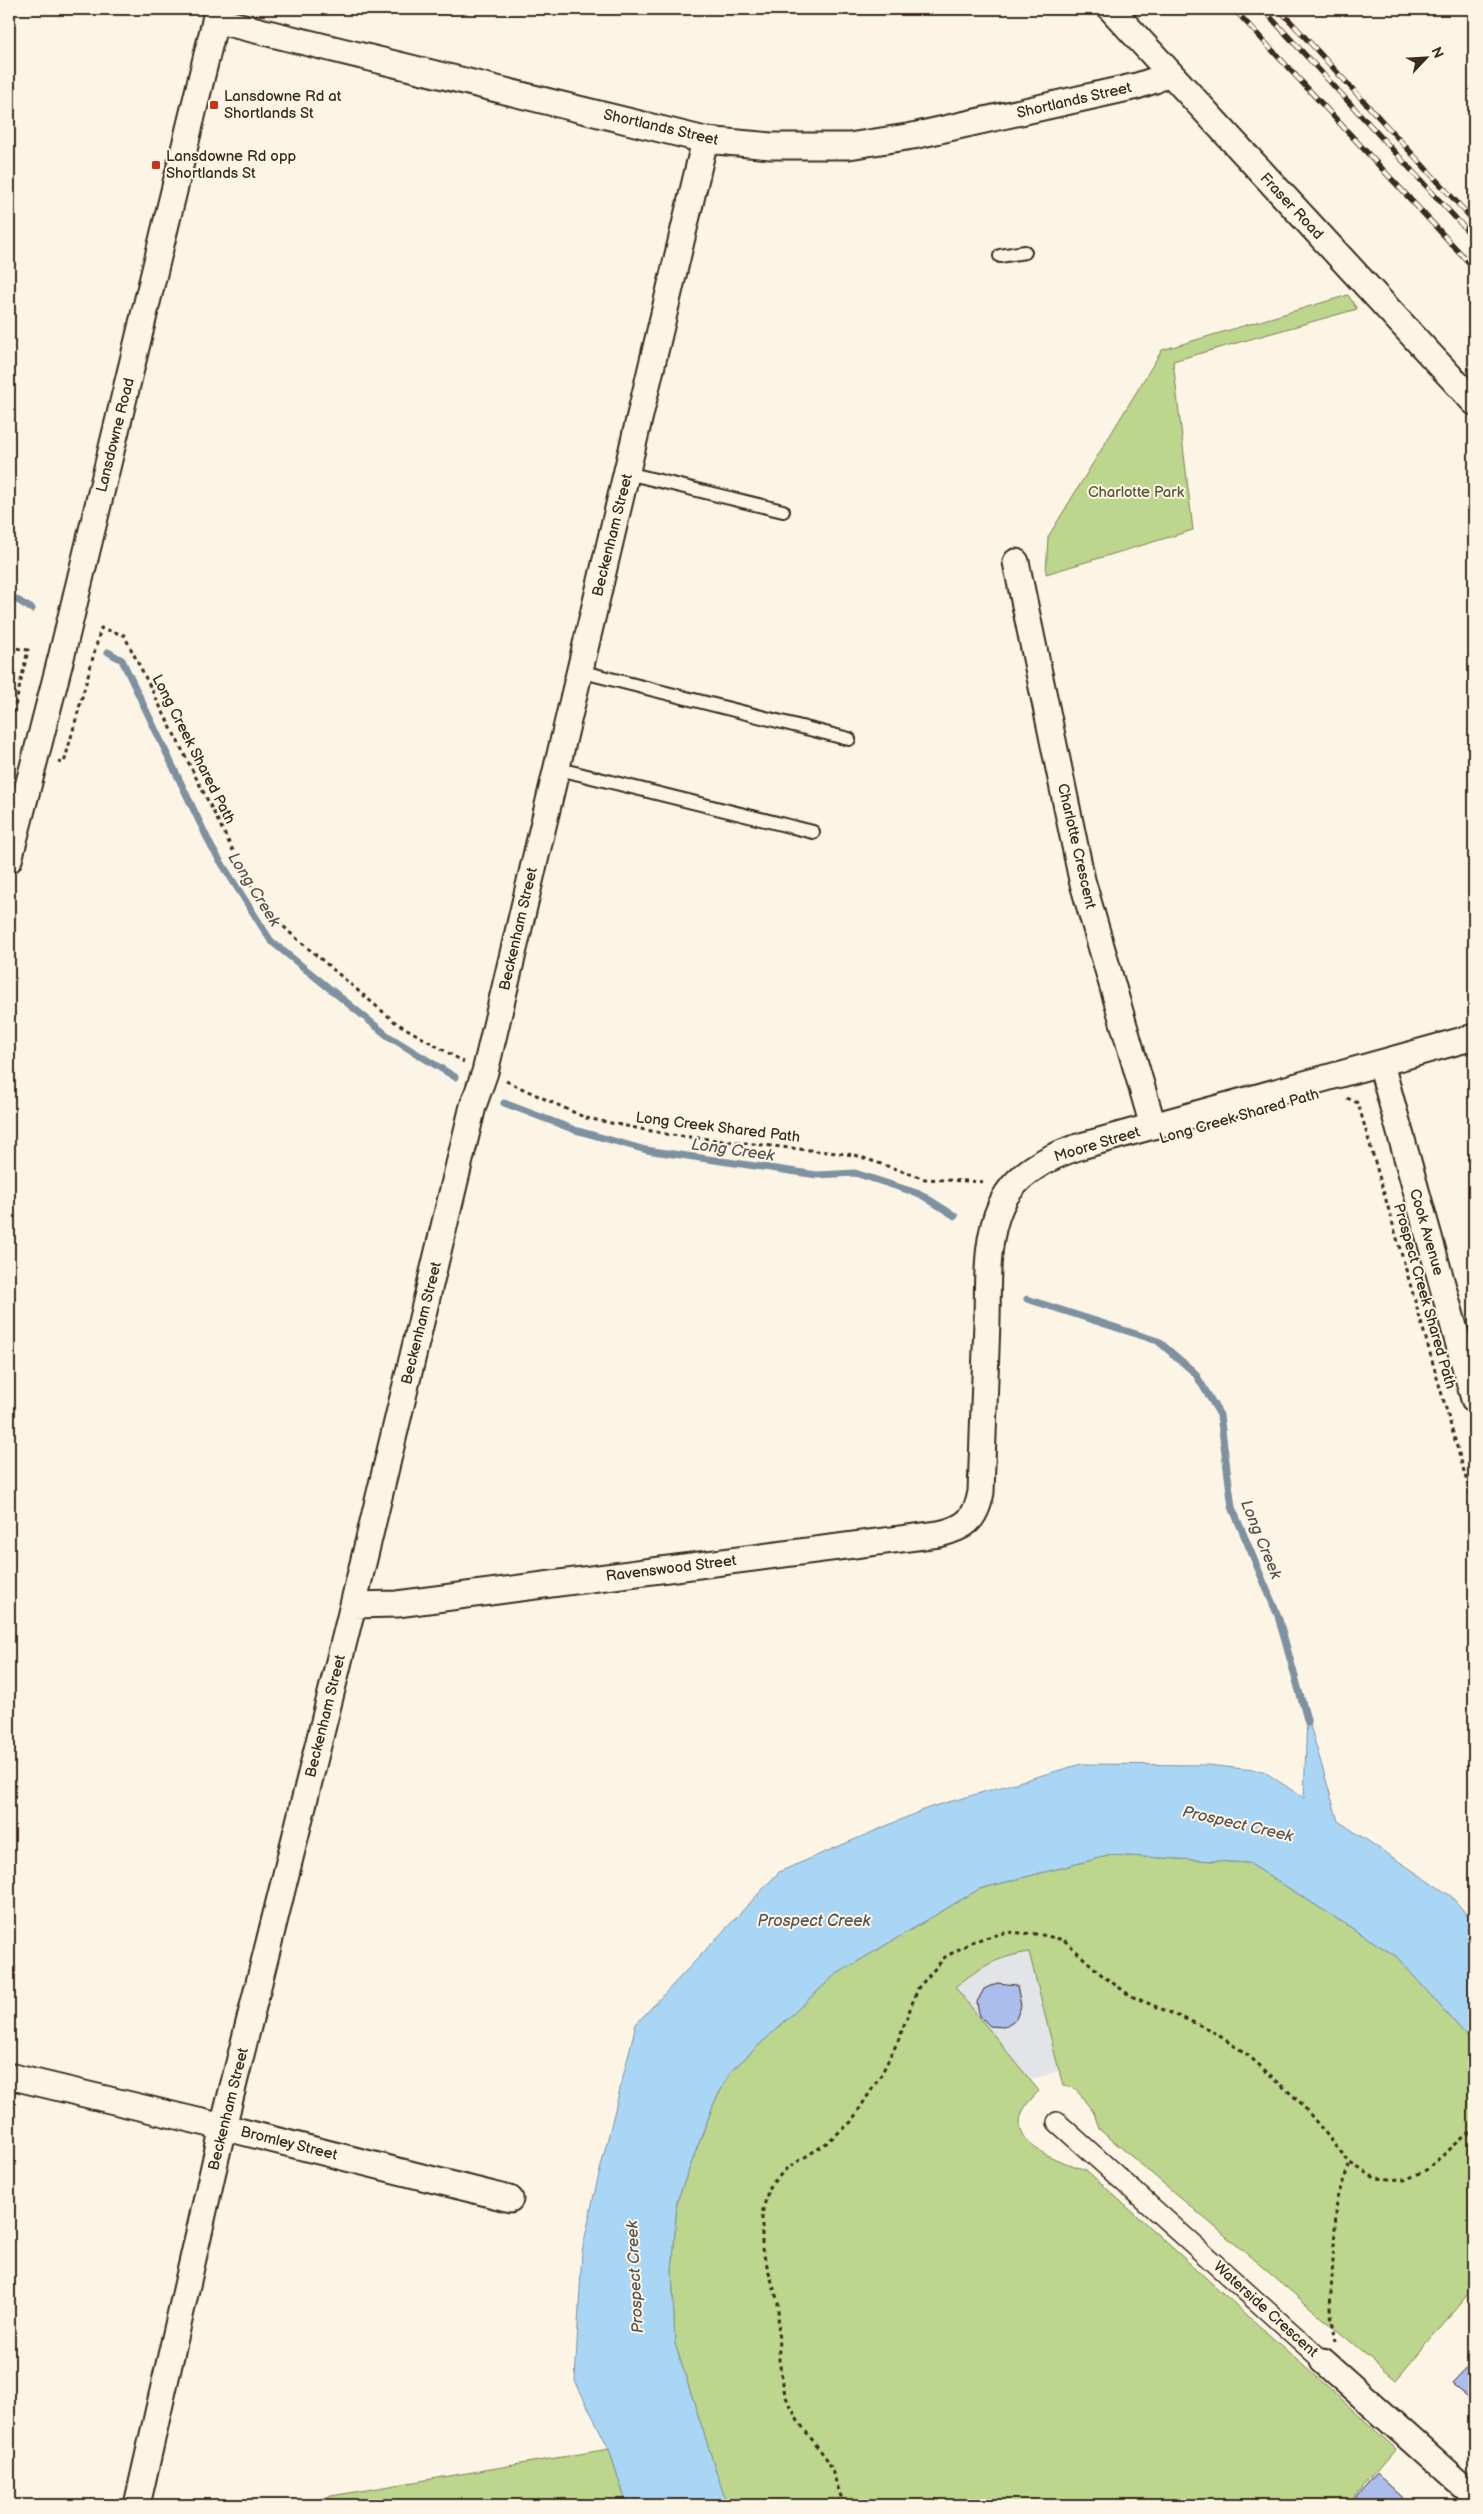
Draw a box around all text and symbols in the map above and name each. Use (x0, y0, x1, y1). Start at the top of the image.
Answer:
north arrow (1400, 32, 1450, 82)
text: N (1427, 44, 1447, 61)
street label: Shortlands Street (1015, 78, 1134, 123)
place label: Lansdowne Rd at Shortlands St (224, 87, 342, 123)
marker: Lansdowne Rd at Shortlands St (208, 99, 220, 111)
street label: Shortlands Street (602, 105, 721, 150)
place label: Lansdowne Rd opp Shortlands St (166, 147, 297, 183)
marker: Lansdowne Rd opp Shortlands St (150, 159, 162, 171)
street label: Fraser Road (1256, 169, 1327, 244)
street label: Lansdowne Road (92, 376, 139, 494)
street label: Beckenham Street (588, 471, 637, 598)
park label: Charlotte Park (1088, 483, 1185, 502)
street label: Long Creek Shared Path (148, 671, 240, 827)
street label: Charlotte Crescent (1053, 782, 1100, 911)
water label: Long Creek (224, 849, 285, 931)
street label: Beckenham Street (495, 865, 542, 993)
street label: Long Creek Shared Path (1157, 1085, 1321, 1148)
street label: Long Creek Shared Path (635, 1108, 801, 1147)
street label: Moore Street (1052, 1122, 1143, 1167)
water label: Long Creek (690, 1135, 777, 1166)
street label: Cook Avenue (1405, 1187, 1448, 1278)
street label: Prospect Creek Shared Path (1389, 1201, 1460, 1391)
street label: Beckenham Street (397, 1259, 446, 1386)
water label: Long Creek (1236, 1497, 1285, 1583)
street label: Ravenswood Street (605, 1551, 738, 1586)
street label: Beckenham Street (301, 1652, 350, 1779)
water label: Prospect Creek (1181, 1803, 1296, 1847)
water label: Prospect Creek (758, 1912, 872, 1931)
street label: Beckenham Street (204, 2045, 253, 2172)
street label: Bromley Street (239, 2122, 340, 2165)
water label: Prospect Creek (623, 2219, 648, 2334)
street label: Waterside Crescent (1209, 2257, 1322, 2362)

